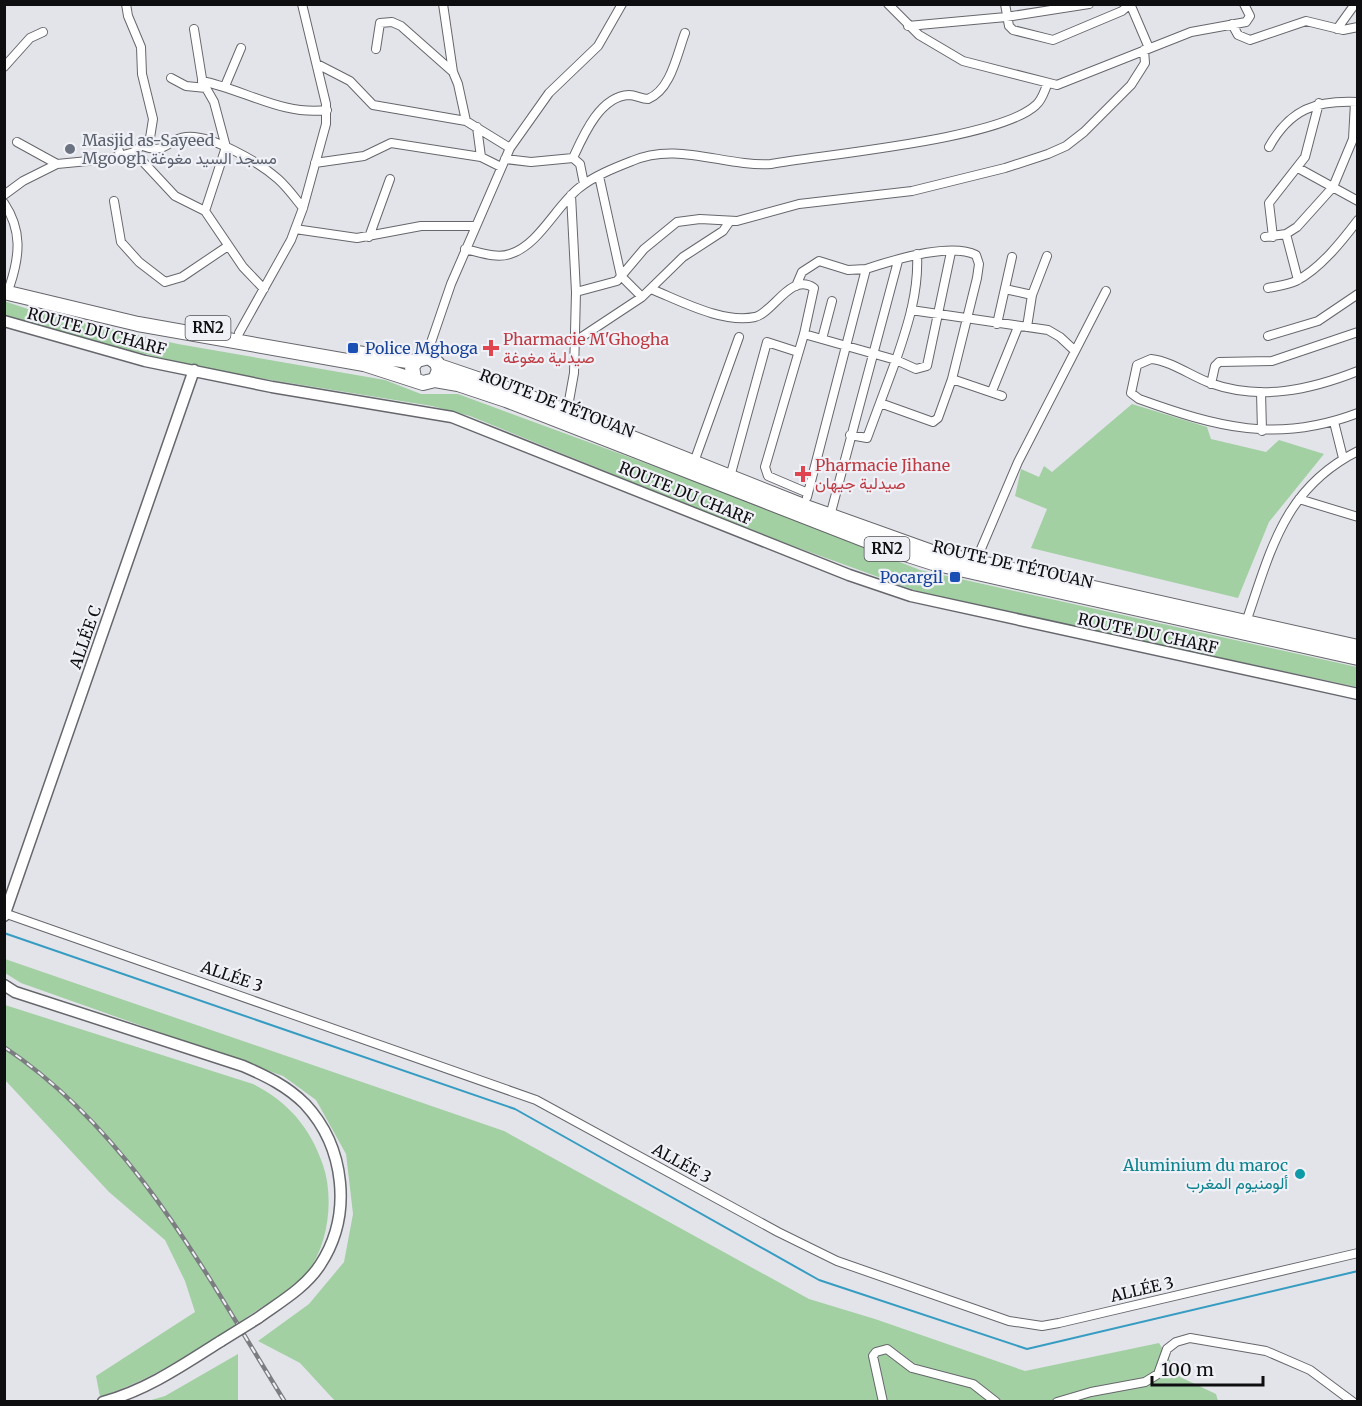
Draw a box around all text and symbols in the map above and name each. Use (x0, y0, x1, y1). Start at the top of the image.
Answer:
place label: Masjid as-Sayeed Mgoogh مسجد السيد مغوغة (82, 130, 277, 169)
marker: Masjid as-Sayeed Mgoogh مسجد السيد مغوغة (63, 142, 77, 156)
street label: ROUTE DU CHARF (25, 303, 169, 359)
road number: RN2 (186, 316, 230, 340)
place label: Pharmacie M'Ghogha صيدلية مغوغة (503, 329, 669, 368)
place label: Police Mghoga (365, 338, 478, 358)
marker: Police Mghoga (346, 341, 360, 355)
marker: Pharmacie M'Ghogha صيدلية مغوغة (484, 341, 498, 355)
street label: ROUTE DE TÉTOUAN (477, 364, 638, 442)
place label: Pharmacie Jihane صيدلية جيهان (815, 455, 950, 494)
street label: ROUTE DU CHARF (616, 457, 756, 529)
marker: Pharmacie Jihane صيدلية جيهان (796, 467, 810, 481)
street label: ROUTE DE TÉTOUAN (931, 536, 1096, 592)
road number: RN2 (864, 537, 910, 561)
place label: Pocargil (880, 567, 943, 587)
marker: Pocargil (948, 570, 962, 584)
street label: ALLÉE C (65, 603, 105, 672)
street label: ROUTE DU CHARF (1076, 608, 1220, 658)
street label: ALLÉE 3 (197, 956, 266, 996)
street label: ALLÉE 3 (648, 1138, 715, 1187)
place label: Aluminium du maroc ألومنيوم المغرب (1122, 1155, 1288, 1194)
marker: Aluminium du maroc ألومنيوم المغرب (1293, 1167, 1307, 1181)
street label: ALLÉE 3 (1108, 1272, 1175, 1306)
scale bar (1152, 1349, 1263, 1387)
text: 100 m (1161, 1358, 1214, 1381)

